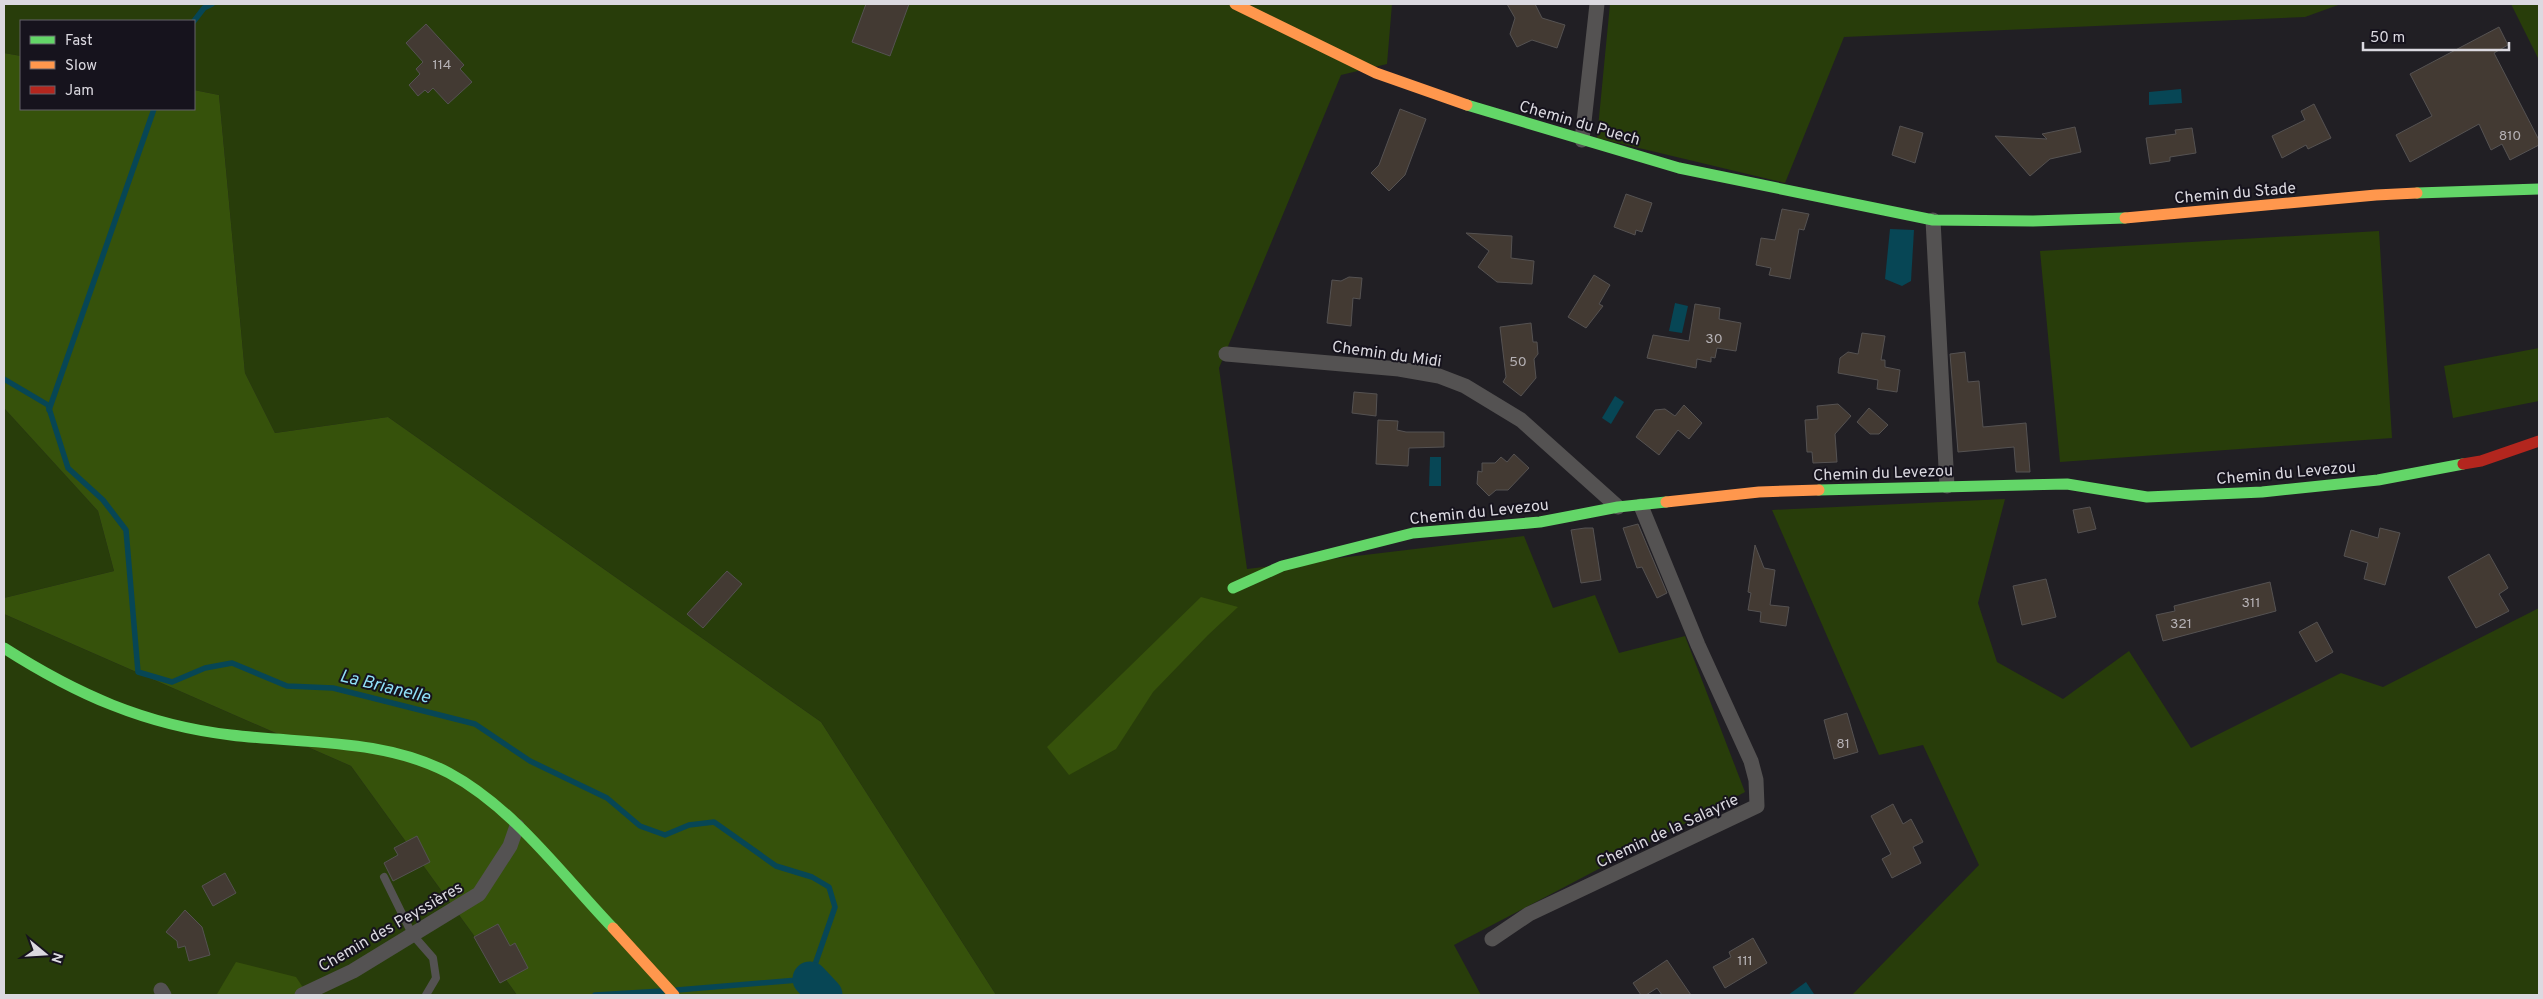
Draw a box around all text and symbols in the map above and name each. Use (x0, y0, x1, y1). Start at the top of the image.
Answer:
legend (20, 20, 195, 110)
scale bar (2363, 20, 2509, 52)
text: 50 m (2370, 29, 2405, 48)
text: Fast (65, 32, 93, 51)
text: Slow (65, 57, 97, 76)
house number: 114 (433, 57, 451, 74)
text: Jam (65, 82, 94, 101)
street label: Chemin du Puech (1517, 97, 1642, 151)
house number: 810 (2499, 128, 2521, 145)
street label: Chemin du Stade (2173, 179, 2297, 209)
house number: 30 (1705, 331, 1723, 348)
street label: Chemin du Midi (1331, 337, 1443, 373)
house number: 50 (1509, 354, 1527, 371)
street label: Chemin du Levezou (2215, 458, 2357, 490)
street label: Chemin du Levezou (1813, 462, 1953, 486)
street label: Chemin du Levezou (1408, 496, 1550, 530)
house number: 311 (2242, 595, 2260, 612)
house number: 321 (2170, 616, 2192, 633)
water label: La Brianelle (337, 665, 433, 710)
house number: 81 (1836, 736, 1850, 753)
street label: Chemin de la Salayrie (1594, 790, 1742, 874)
street label: Chemin des Peyssières (315, 878, 467, 977)
north arrow (20, 929, 70, 979)
text: N (46, 950, 66, 965)
house number: 111 (1737, 953, 1753, 970)

